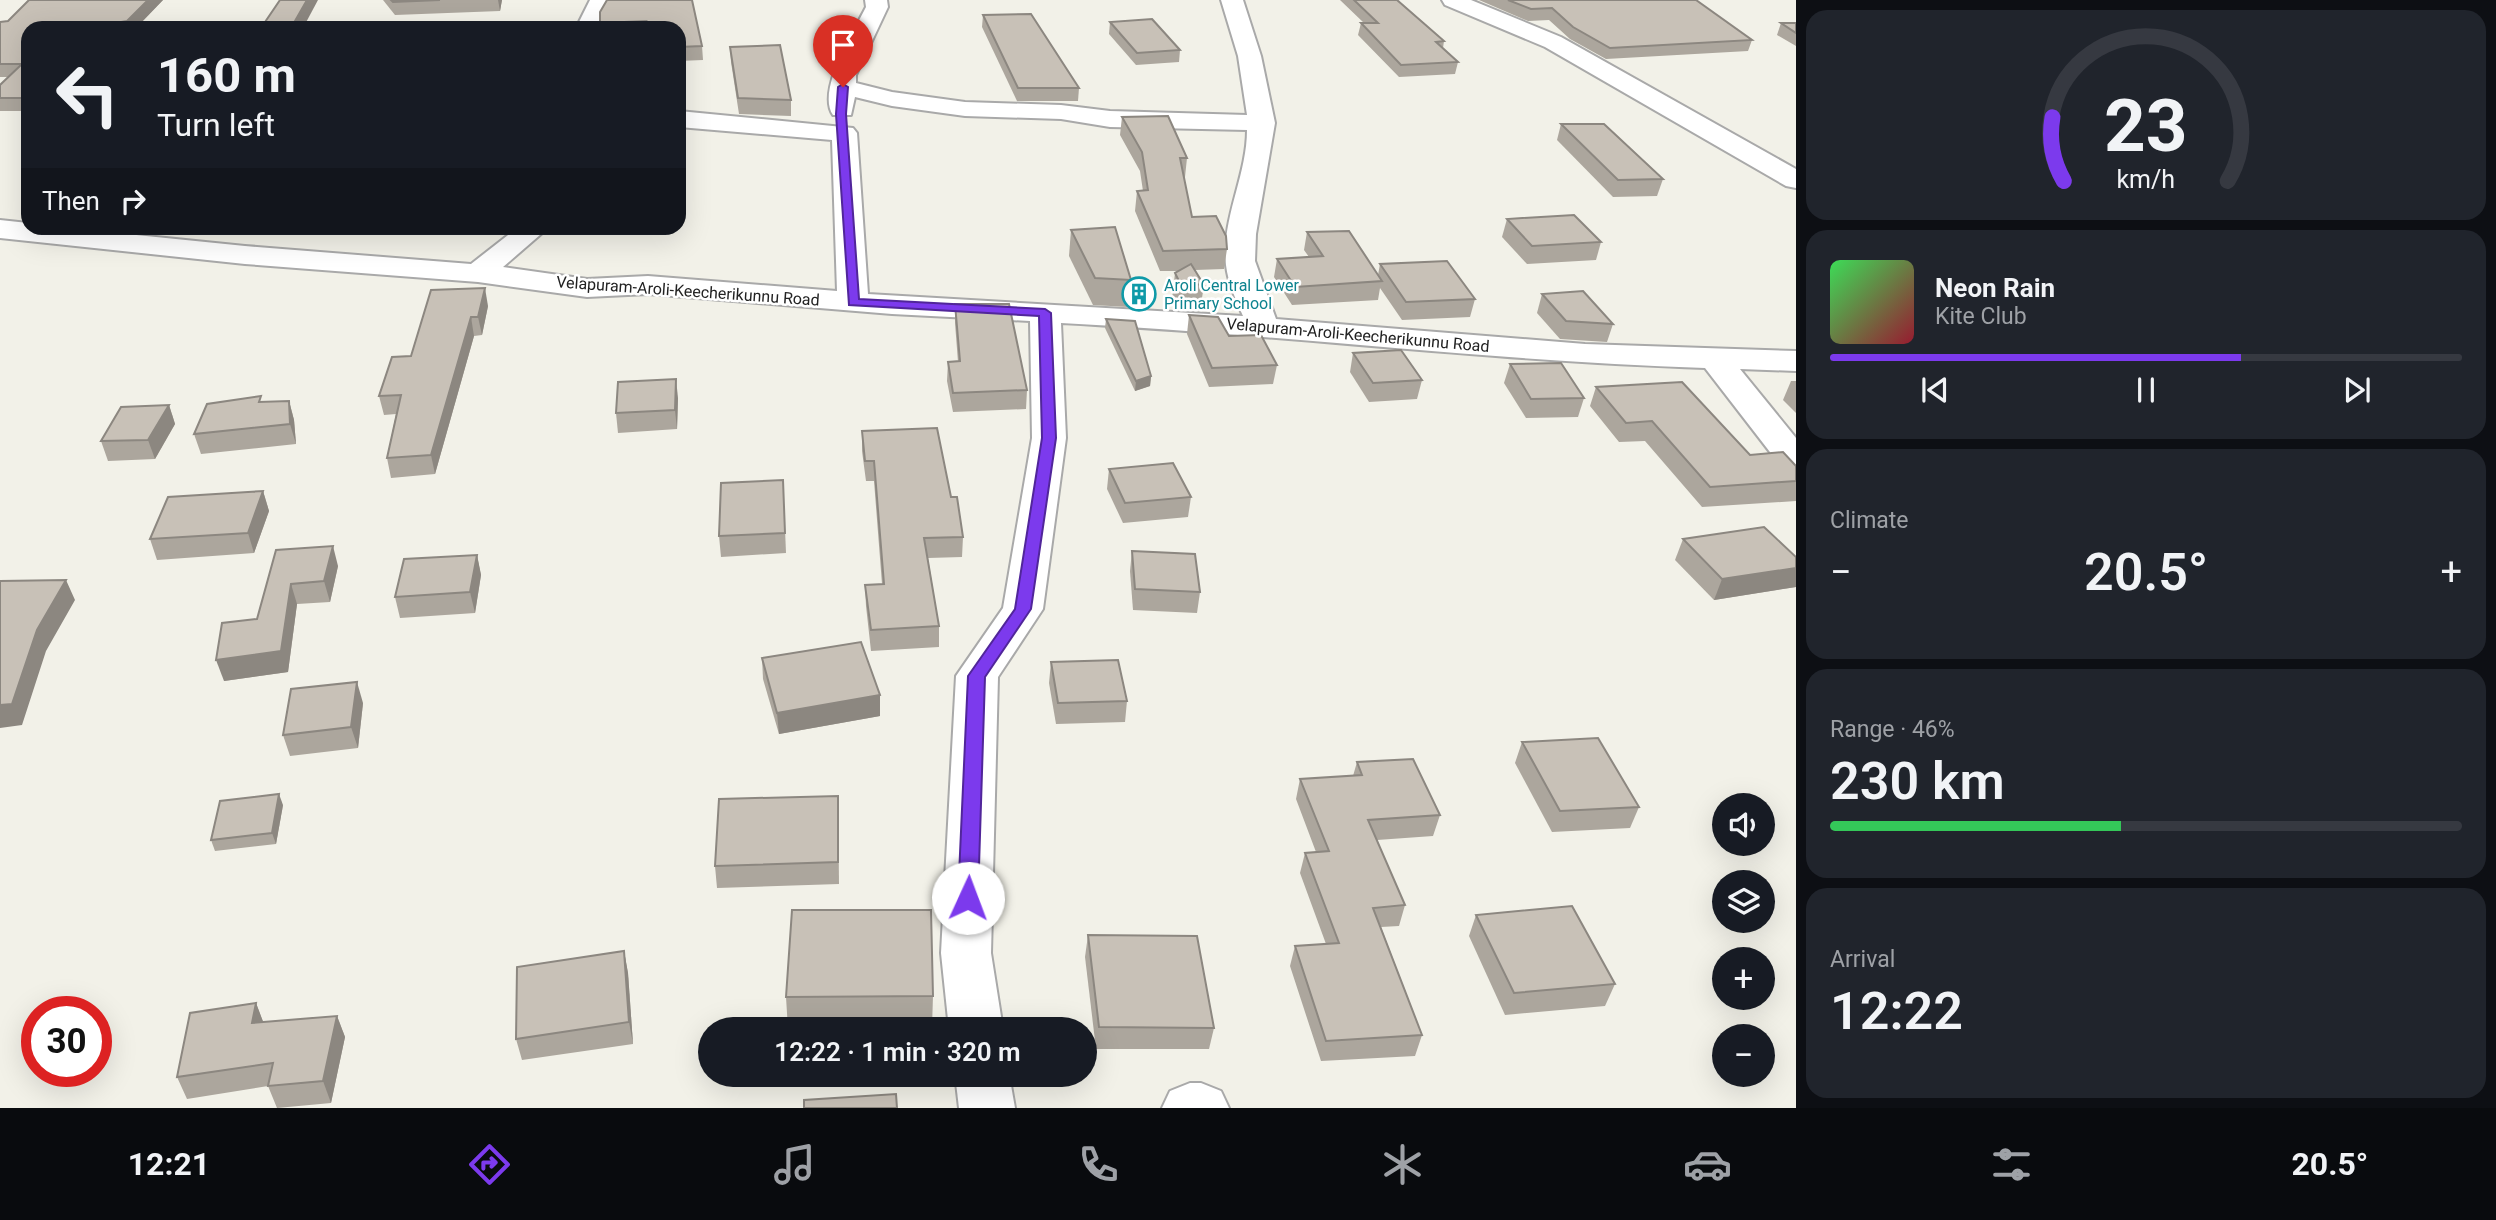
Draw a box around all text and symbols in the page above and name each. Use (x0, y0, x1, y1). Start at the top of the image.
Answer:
pin (813, 15, 873, 87)
icon: arrive (824, 26, 862, 64)
text: 160 m (157, 47, 296, 104)
icon: left (42, 49, 133, 140)
text: 23 (2104, 83, 2188, 169)
text: Turn left (157, 106, 275, 144)
text: km/h (2117, 165, 2175, 194)
icon: right (114, 182, 152, 220)
text: Then (42, 186, 100, 216)
street label: Velapuram-Aroli-Keecherikunnu Road (556, 272, 820, 310)
text: Neon Rain (1935, 273, 2055, 303)
building icon: Aroli Central Lower Primary School (1120, 275, 1158, 313)
place label: Aroli Central Lower Primary School (1164, 276, 1299, 313)
text: Kite Club (1935, 303, 2027, 330)
street label: Velapuram-Aroli-Keecherikunnu Road (1226, 314, 1490, 356)
icon: previous (1916, 371, 1954, 409)
icon: pause (2127, 371, 2165, 409)
icon: next (2338, 371, 2376, 409)
text: Climate (1830, 507, 1909, 534)
text: 20.5° (2084, 542, 2208, 603)
text: − (1830, 550, 1852, 594)
text: + (2440, 550, 2462, 594)
text: Range · 46% (1830, 716, 1955, 743)
text: 230 km (1830, 751, 2005, 812)
map controls (1712, 793, 1775, 1087)
button: sound (1712, 793, 1775, 856)
position arrow (931, 861, 1005, 935)
button: layers (1712, 870, 1775, 933)
text: Arrival (1830, 946, 1895, 973)
button: + (1712, 947, 1775, 1010)
text: 12:22 (1830, 981, 1963, 1042)
speed limit sign: 30 (21, 996, 112, 1087)
button: − (1712, 1024, 1775, 1087)
text: 12:22 · 1 min · 320 m (774, 1037, 1021, 1067)
icon: directions (465, 1140, 514, 1189)
icon: music (770, 1140, 819, 1189)
icon: phone (1074, 1140, 1123, 1189)
icon: climate (1378, 1140, 1427, 1189)
icon: car (1683, 1140, 1732, 1189)
icon: filters (1987, 1140, 2036, 1189)
text: 12:21 (128, 1145, 210, 1183)
text: 20.5° (2291, 1145, 2368, 1183)

